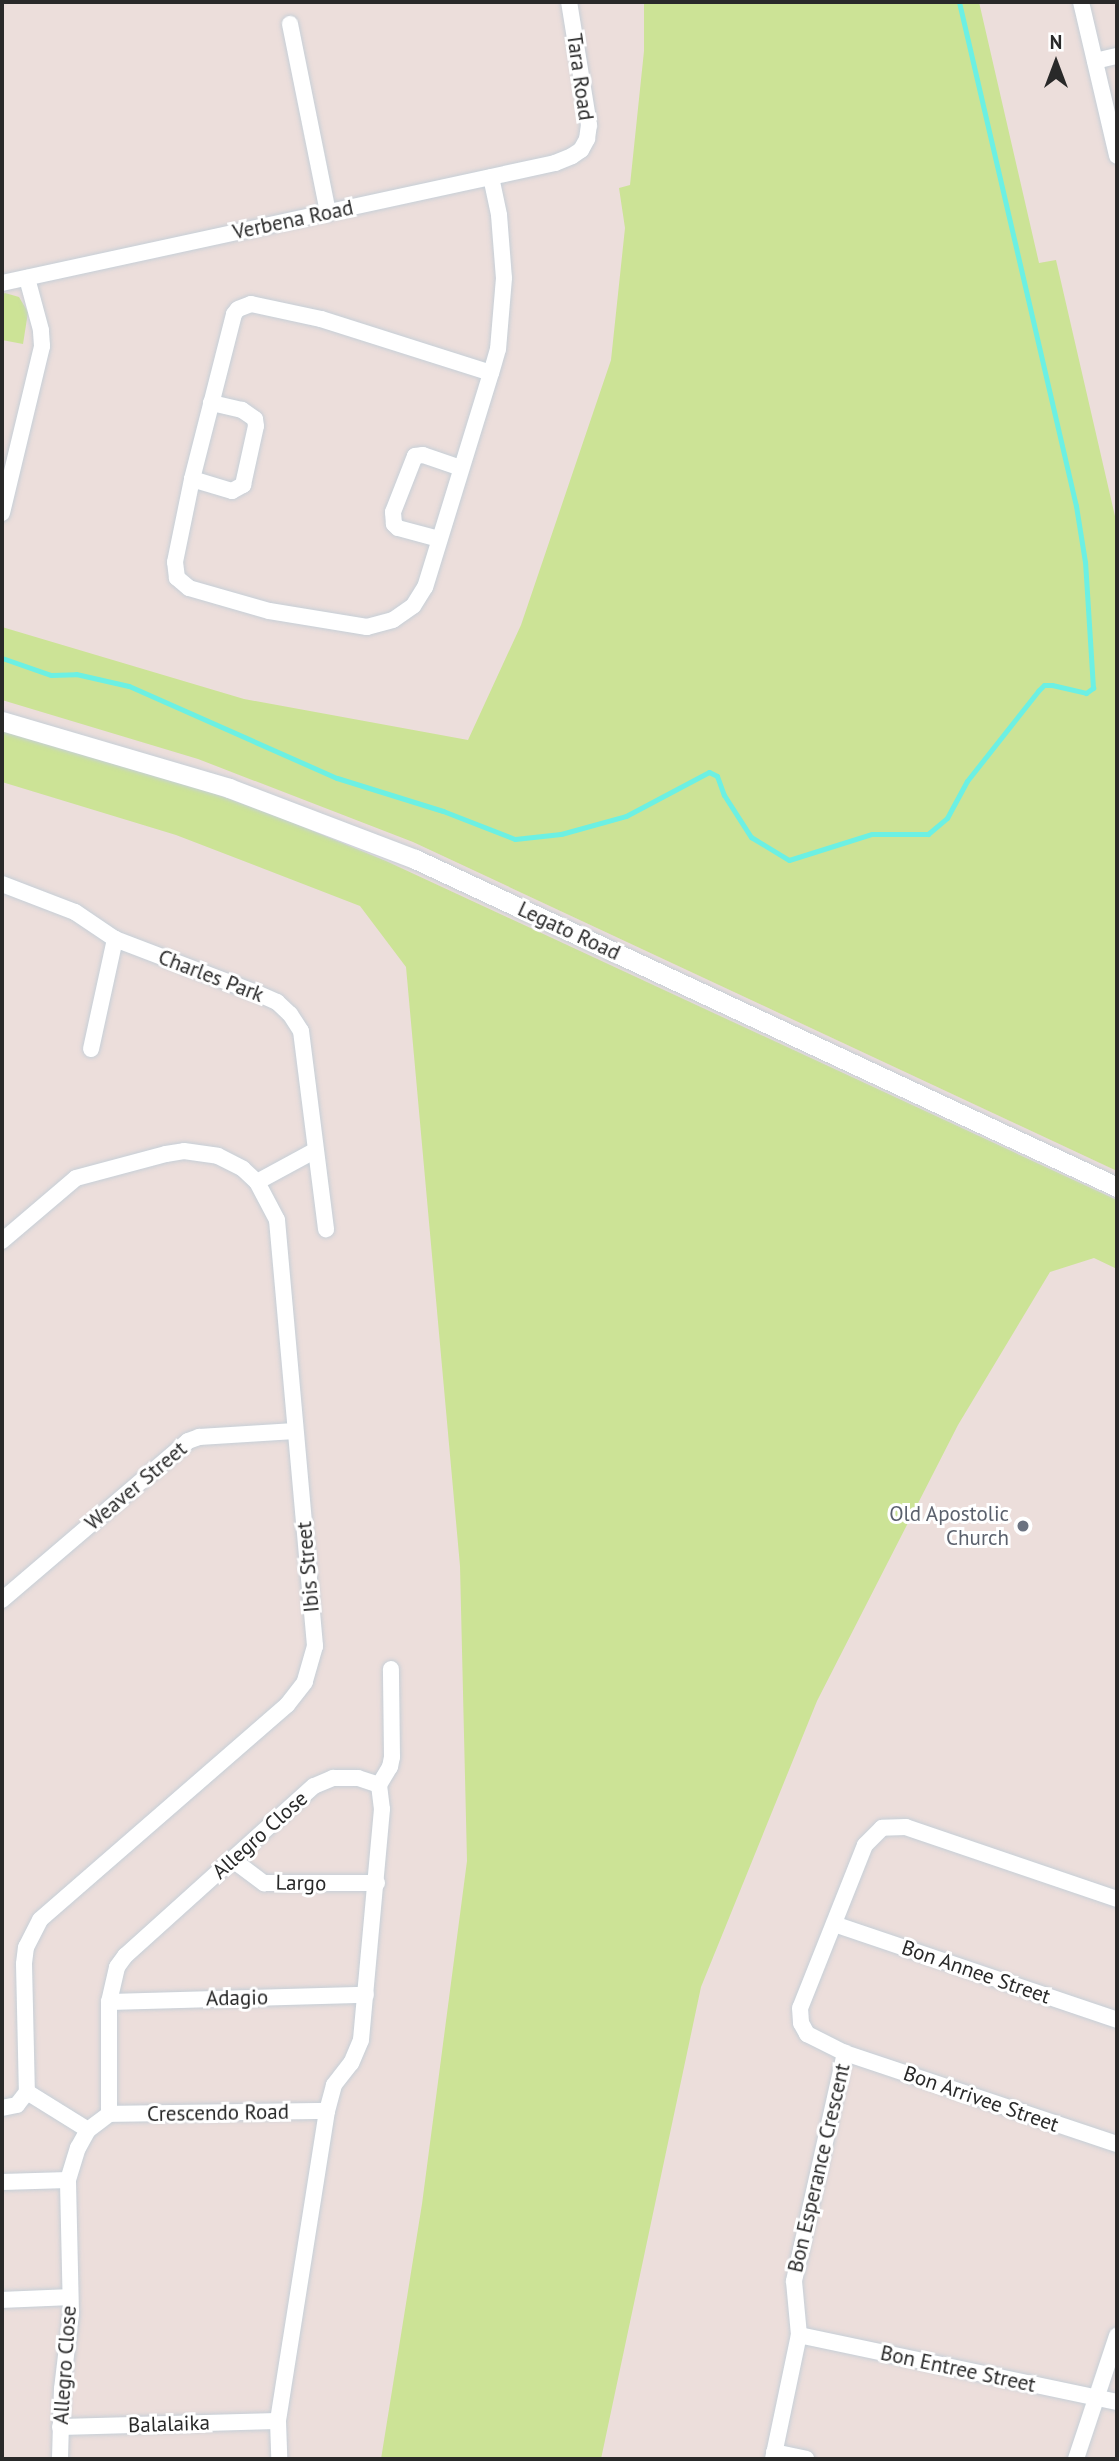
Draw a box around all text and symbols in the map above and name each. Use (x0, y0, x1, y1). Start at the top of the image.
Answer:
north arrow (1021, 28, 1091, 98)
text: N (1050, 30, 1062, 54)
street label: Tara Road (561, 32, 599, 122)
street label: Verbena Road (230, 195, 356, 245)
street label: Legato Road (514, 896, 624, 966)
street label: Charles Park (155, 944, 267, 1008)
street label: Weaver Street (80, 1436, 192, 1536)
place label: Old Apostolic Church (888, 1501, 1009, 1551)
marker: Old Apostolic Church (1015, 1518, 1031, 1534)
street label: Ibis Street (291, 1520, 325, 1614)
street label: Allegro Close (207, 1786, 313, 1884)
street label: Largo (276, 1870, 326, 1896)
street label: Bon Annee Street (898, 1935, 1054, 2009)
street label: Adagio (206, 1985, 268, 2011)
street label: Bon Esperance Crescent (783, 2061, 855, 2275)
street label: Bon Arrivee Street (900, 2061, 1062, 2137)
street label: Crescendo Road (147, 2099, 289, 2127)
street label: Allegro Close (48, 2305, 82, 2425)
street label: Bon Entree Street (878, 2340, 1038, 2398)
street label: Balalaika (128, 2410, 210, 2438)

